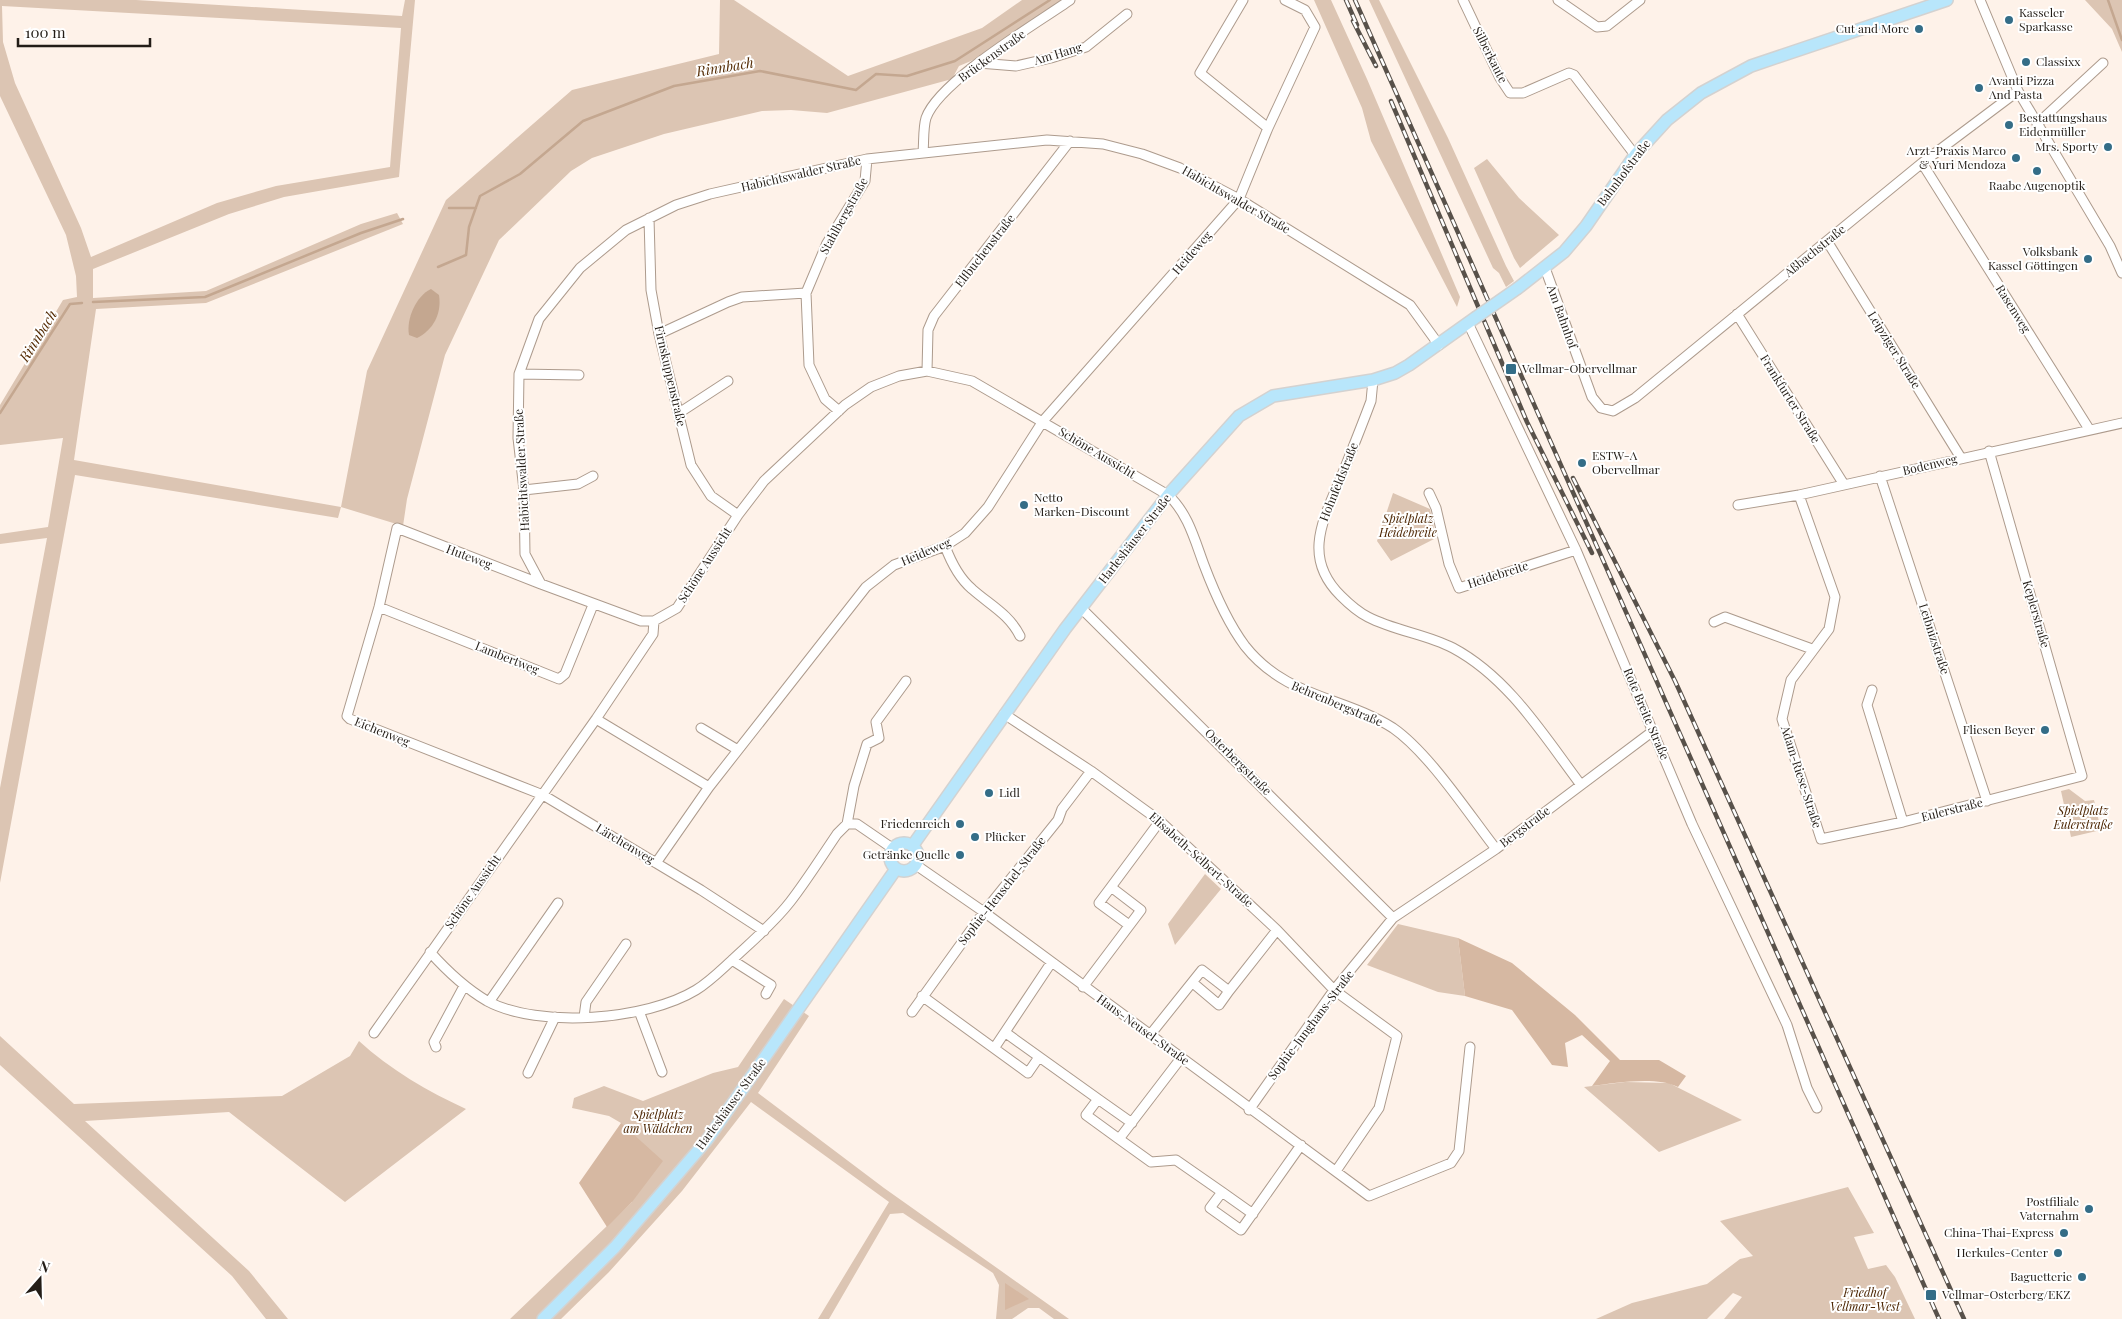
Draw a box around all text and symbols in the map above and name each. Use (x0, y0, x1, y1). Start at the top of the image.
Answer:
place label: Kasseler Sparkasse (2019, 4, 2073, 34)
marker: Kasseler Sparkasse (2003, 14, 2015, 26)
scale bar (18, 15, 150, 47)
place label: Cut and More (1836, 20, 1909, 36)
text: 100 m (25, 22, 66, 42)
marker: Cut and More (1913, 23, 1925, 35)
street label: Silberkaute (1470, 24, 1512, 85)
street label: Brückenstraße (955, 25, 1028, 85)
street label: Am Hang (1031, 38, 1084, 68)
water label: Rinnbach (694, 53, 755, 81)
place label: Classixx (2036, 53, 2081, 69)
marker: Classixx (2020, 56, 2032, 68)
place label: Avanti Pizza And Pasta (1988, 72, 2054, 102)
marker: Avanti Pizza And Pasta (1973, 82, 1985, 94)
place label: Bestattungshaus Eidenmüller (2019, 109, 2107, 139)
marker: Bestattungshaus Eidenmüller (2003, 119, 2015, 131)
street label: Bahnhofstraße (1593, 136, 1653, 209)
place label: Mrs. Sporty (2035, 138, 2098, 154)
marker: Mrs. Sporty (2102, 141, 2114, 153)
place label: Arzt-Praxis Marco & Yuri Mendoza (1906, 142, 2006, 172)
street label: Habichtswalder Straße (739, 151, 862, 195)
marker: Arzt-Praxis Marco & Yuri Mendoza (2010, 152, 2022, 164)
street label: Habichtswalder Straße (1179, 162, 1294, 237)
marker: Raabe Augenoptik (2031, 165, 2043, 177)
street label: Stahlbergstraße (815, 174, 871, 257)
place label: Raabe Augenoptik (1989, 177, 2086, 193)
street label: Elfbuchenstraße (951, 211, 1018, 290)
street label: Aßbachstraße (1780, 221, 1848, 280)
street label: Heideweg (1168, 227, 1215, 278)
place label: Volksbank Kassel Göttingen (1988, 243, 2078, 273)
marker: Volksbank Kassel Göttingen (2082, 253, 2094, 265)
street label: Rasenweg (1993, 281, 2035, 336)
street label: Am Bahnhof (1544, 282, 1582, 352)
water label: Rinnbach (14, 306, 61, 366)
street label: Leipziger Straße (1865, 308, 1925, 391)
street label: Firnskuppenstraße (652, 324, 690, 428)
street label: Frankfurter Straße (1757, 351, 1825, 446)
place label: Vellmar-Obervellmar (1521, 360, 1638, 376)
marker: Vellmar-Obervellmar (1504, 362, 1518, 376)
street label: Habichtswalder Straße (510, 408, 532, 532)
street label: Schöne Aussicht (1056, 423, 1140, 482)
street label: Hohnfeldstraße (1315, 440, 1361, 523)
place label: ESTW-A Obervellmar (1592, 447, 1660, 477)
street label: Bodenweg (1901, 450, 1959, 478)
marker: ESTW-A Obervellmar (1576, 457, 1588, 469)
place label: Netto Marken-Discount (1034, 489, 1130, 519)
street label: Harleshäuser Straße (1094, 490, 1174, 586)
marker: Netto Marken-Discount (1018, 499, 1030, 511)
park label: Spielplatz Heidebreite (1378, 510, 1437, 540)
street label: Schöne Aussicht (674, 523, 735, 605)
street label: Heideweg (898, 533, 954, 569)
street label: Huteweg (444, 540, 495, 572)
street label: Heidebreite (1465, 557, 1530, 591)
street label: Keplerstraße (2020, 578, 2054, 649)
street label: Leibnizstraße (1916, 601, 1954, 676)
street label: Lambertweg (473, 637, 542, 677)
street label: Rote Breite Straße (1620, 665, 1673, 762)
street label: Behrenbergstraße (1289, 677, 1385, 729)
street label: Eichenweg (352, 713, 413, 750)
place label: Fliesen Beyer (1963, 721, 2036, 737)
street label: Adam-Riese-Straße (1778, 722, 1826, 830)
street label: Osterbergstraße (1202, 724, 1276, 798)
marker: Fliesen Beyer (2039, 724, 2051, 736)
place label: Lidl (999, 784, 1021, 800)
marker: Lidl (983, 787, 995, 799)
street label: Eulerstraße (1919, 794, 1984, 824)
street label: Bergstraße (1496, 802, 1553, 850)
park label: Spielplatz Eulerstraße (2052, 802, 2113, 832)
street label: Elisabeth-Selbert-Straße (1146, 808, 1257, 910)
place label: Friedenreich (880, 815, 950, 831)
marker: Friedenreich (954, 818, 966, 830)
street label: Lärchenweg (593, 819, 658, 867)
place label: Plücker (985, 828, 1026, 844)
marker: Plücker (969, 831, 981, 843)
street label: Sophie-Henschel-Straße (954, 833, 1049, 948)
place label: Getränke Quelle (863, 846, 950, 862)
marker: Getränke Quelle (954, 849, 966, 861)
street label: Schöne Aussicht (441, 850, 504, 932)
street label: Sophie-Junghans-Straße (1264, 966, 1357, 1082)
street label: Hans-Neusel-Straße (1094, 990, 1193, 1068)
street label: Harleshäuser Straße (692, 1054, 769, 1152)
park label: Spielplatz am Wäldchen (623, 1106, 693, 1136)
place label: Postfiliale Vaternahm (2019, 1193, 2079, 1223)
marker: Postfiliale Vaternahm (2083, 1203, 2095, 1215)
place label: China-Thai-Express (1944, 1224, 2054, 1240)
marker: China-Thai-Express (2058, 1227, 2070, 1239)
place label: Herkules-Center (1956, 1244, 2049, 1260)
marker: Herkules-Center (2052, 1247, 2064, 1259)
north arrow (15, 1254, 65, 1304)
text: N (37, 1256, 53, 1277)
place label: Baguetterie (2010, 1268, 2072, 1284)
marker: Baguetterie (2076, 1271, 2088, 1283)
park label: Friedhof Vellmar-West (1830, 1284, 1901, 1314)
place label: Vellmar-Osterberg/EKZ (1941, 1286, 2070, 1302)
marker: Vellmar-Osterberg/EKZ (1924, 1288, 1938, 1302)

